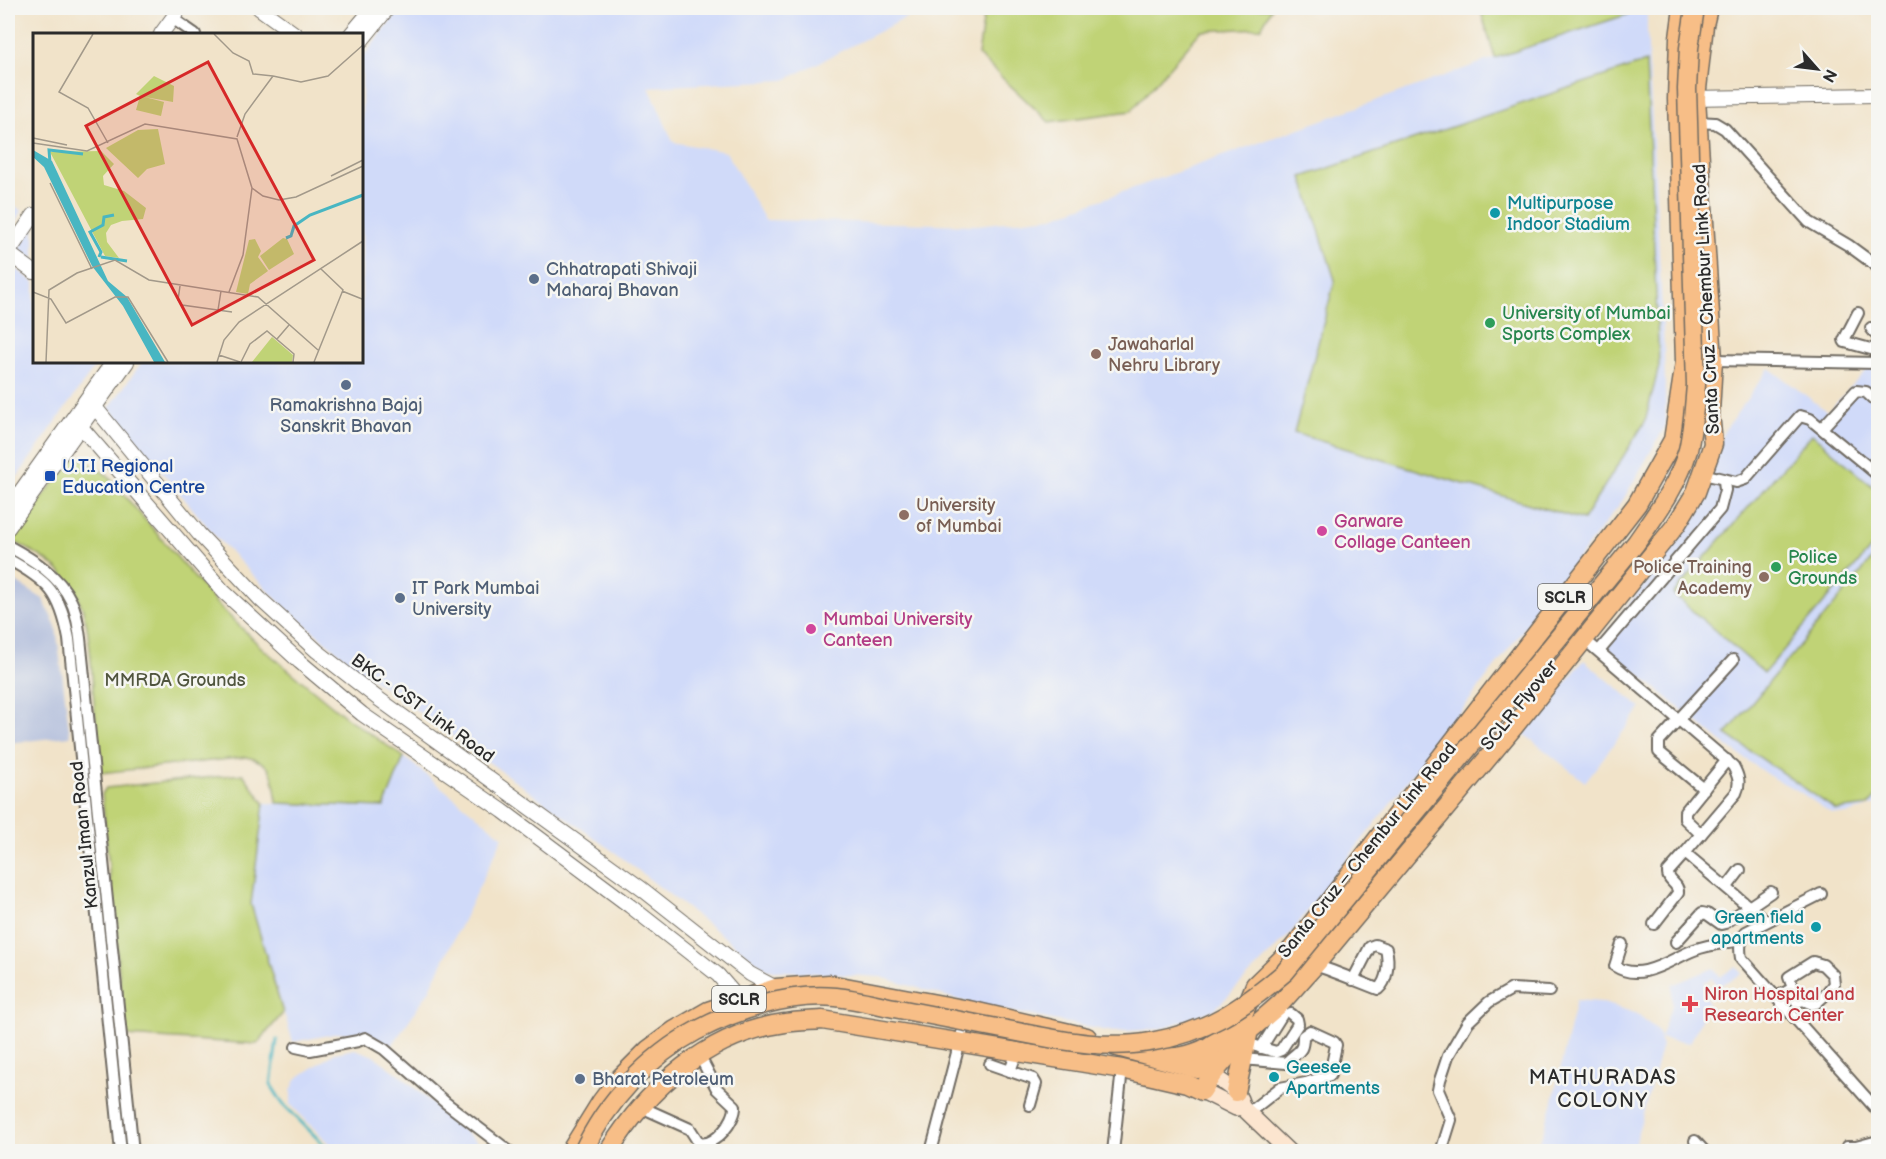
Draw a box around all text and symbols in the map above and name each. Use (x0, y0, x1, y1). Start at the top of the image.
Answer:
inset map (33, 33, 363, 363)
north arrow (1787, 39, 1847, 99)
text: N (1818, 66, 1840, 85)
street label: Santa Cruz – Chembur Link Road (1689, 163, 1724, 435)
place label: Multipurpose Indoor Stadium (1507, 193, 1630, 235)
marker: Multipurpose Indoor Stadium (1488, 206, 1502, 220)
place label: Chhatrapati Shivaji Maharaj Bhavan (546, 259, 697, 301)
marker: Chhatrapati Shivaji Maharaj Bhavan (527, 272, 541, 286)
place label: University of Mumbai Sports Complex (1502, 303, 1671, 345)
marker: University of Mumbai Sports Complex (1483, 316, 1497, 330)
place label: Jawaharlal Nehru Library (1108, 334, 1221, 376)
marker: Jawaharlal Nehru Library (1089, 347, 1103, 361)
marker: Ramakrishna Bajaj Sanskrit Bhavan (339, 378, 353, 392)
place label: Ramakrishna Bajaj Sanskrit Bhavan (270, 395, 422, 437)
place label: U.T.I Regional Education Centre (62, 456, 205, 498)
marker: U.T.I Regional Education Centre (43, 469, 57, 483)
place label: University of Mumbai (916, 495, 1002, 537)
marker: University of Mumbai (897, 508, 911, 522)
place label: Garware Collage Canteen (1334, 511, 1471, 553)
marker: Garware Collage Canteen (1315, 524, 1329, 538)
place label: Police Grounds (1788, 547, 1857, 589)
place label: Police Training Academy (1633, 557, 1753, 599)
marker: Police Grounds (1769, 560, 1783, 574)
marker: Police Training Academy (1757, 570, 1771, 584)
place label: IT Park Mumbai University (412, 578, 539, 620)
road number: SCLR (1538, 584, 1592, 610)
marker: IT Park Mumbai University (393, 591, 407, 605)
place label: Mumbai University Canteen (823, 609, 973, 651)
marker: Mumbai University Canteen (804, 622, 818, 636)
street label: BKC - CST Link Road (347, 649, 498, 767)
street label: SCLR Flyover (1477, 656, 1562, 755)
park label: MMRDA Grounds (104, 670, 246, 691)
street label: Santa Cruz – Chembur Link Road (1274, 738, 1461, 962)
street label: Kanzul Iman Road (66, 760, 103, 910)
place label: Green field apartments (1711, 907, 1804, 949)
marker: Green field apartments (1809, 920, 1823, 934)
place label: Niron Hospital and Research Center (1704, 984, 1855, 1026)
road number: SCLR (712, 986, 766, 1012)
marker: Niron Hospital and Research Center (1681, 995, 1699, 1013)
place label: Geesee Apartments (1286, 1057, 1380, 1099)
district label: MATHURADAS COLONY (1529, 1066, 1677, 1113)
place label: Bharat Petroleum (592, 1069, 734, 1090)
marker: Geesee Apartments (1267, 1070, 1281, 1084)
marker: Bharat Petroleum (573, 1072, 587, 1086)

